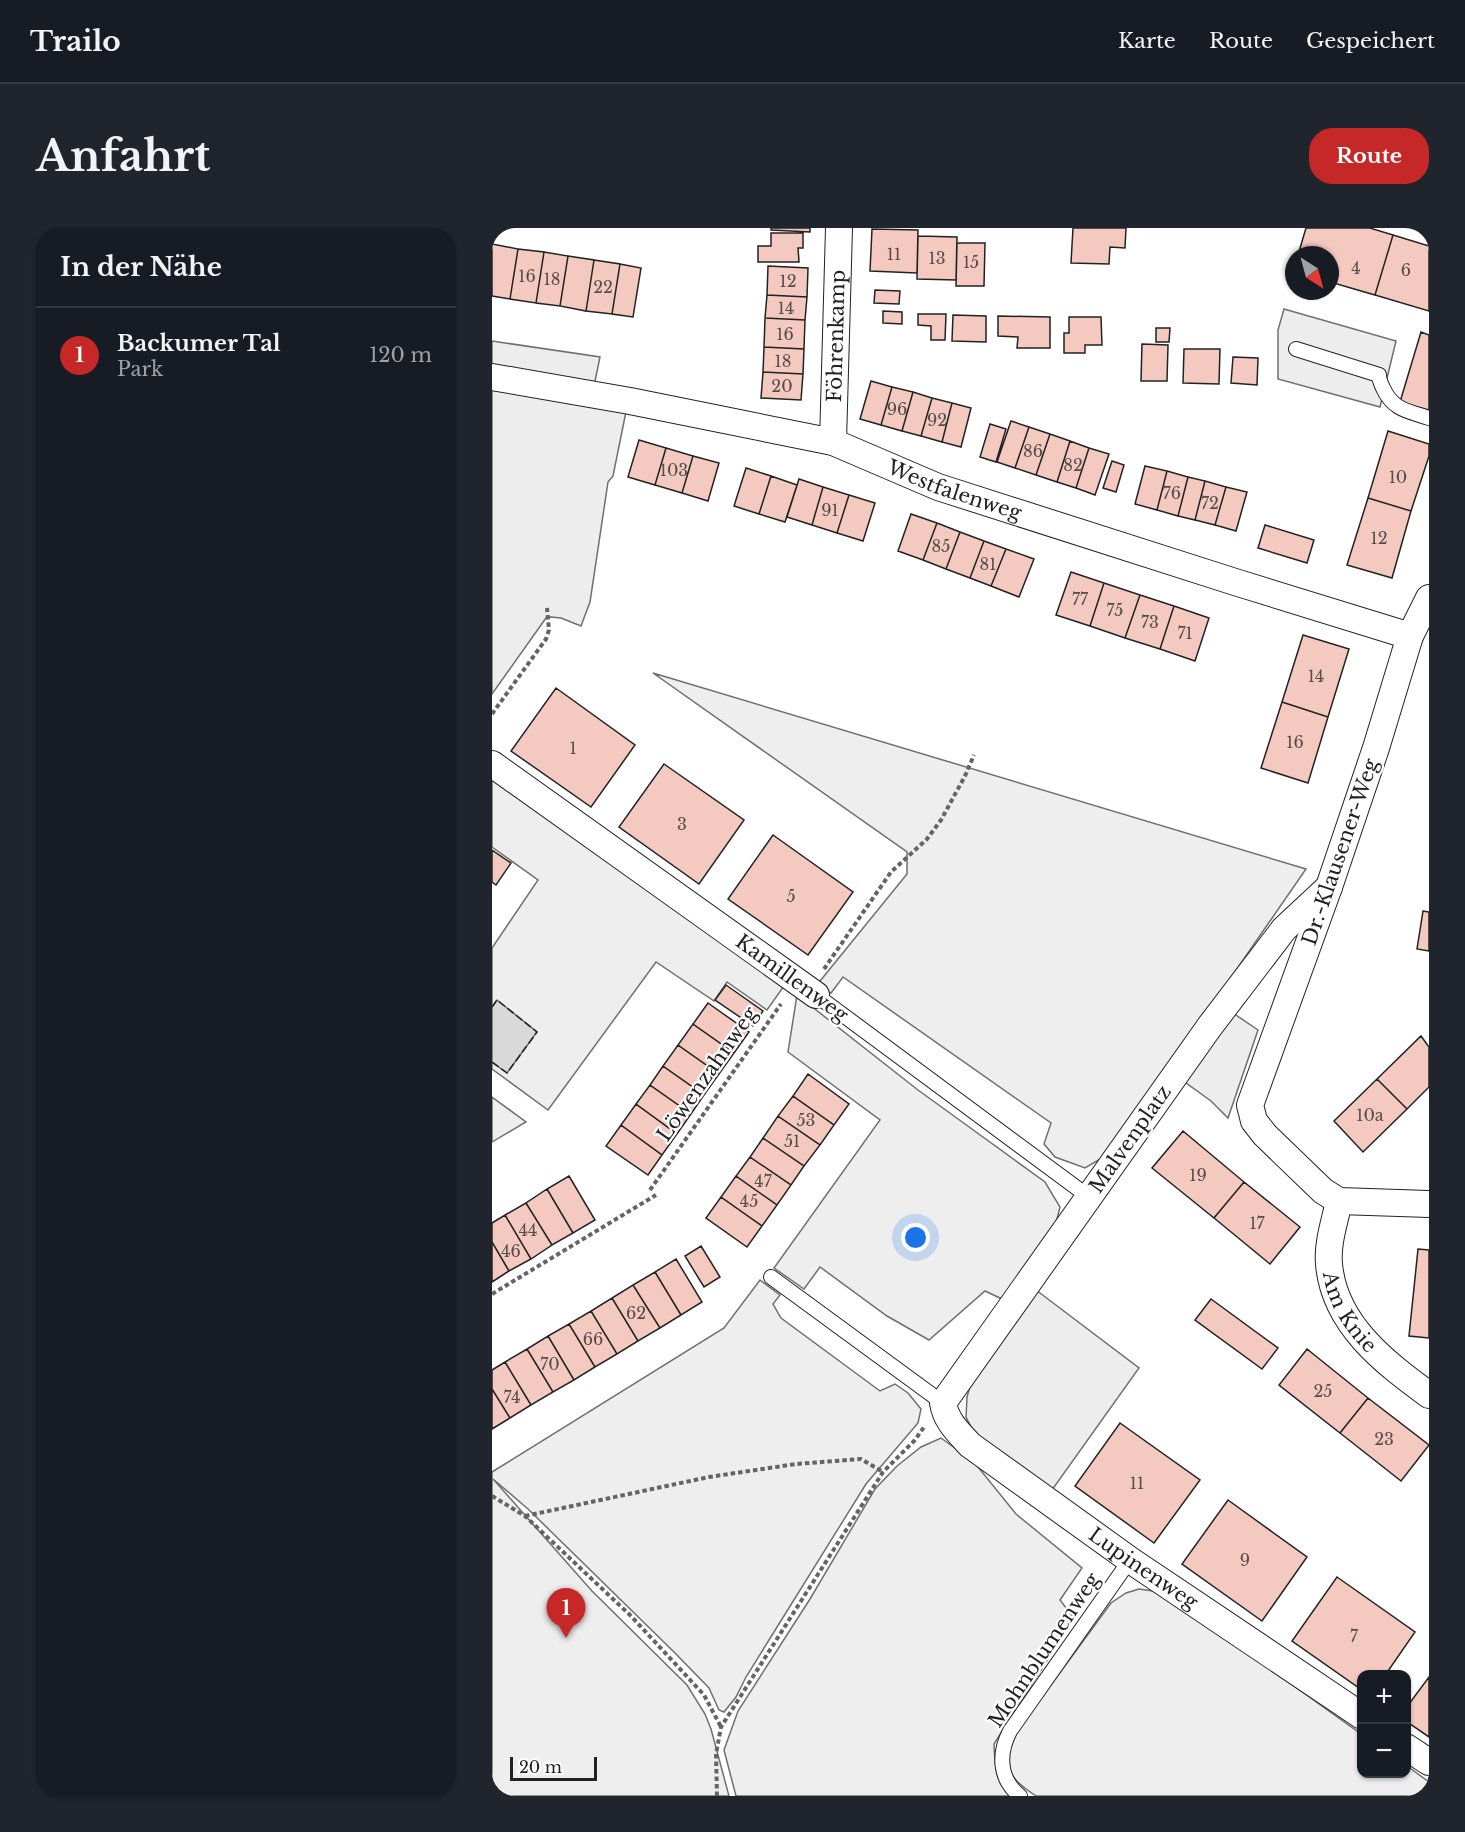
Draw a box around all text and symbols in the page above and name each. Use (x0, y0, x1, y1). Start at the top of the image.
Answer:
text: Trailo (30, 24, 121, 59)
text: Karte (1118, 28, 1176, 54)
text: Route (1209, 28, 1273, 54)
text: Gespeichert (1306, 28, 1435, 54)
button: Route (1309, 128, 1429, 184)
text: Anfahrt (36, 130, 210, 182)
house number: 11 (887, 244, 901, 264)
north arrow (1285, 246, 1339, 300)
house number: 13 (929, 248, 946, 268)
text: In der Nähe (60, 251, 222, 283)
house number: 15 (963, 252, 979, 272)
house number: 4 (1351, 258, 1361, 278)
house number: 6 (1401, 260, 1411, 280)
house number: 16 (518, 266, 536, 286)
house number: 18 (544, 269, 560, 289)
street label: Föhrenkamp (822, 269, 850, 403)
house number: 12 (780, 271, 797, 291)
house number: 22 (593, 277, 613, 297)
house number: 14 (778, 298, 794, 318)
house number: 16 (776, 324, 794, 344)
text: Backumer Tal (117, 330, 281, 357)
text: 1 (75, 343, 84, 367)
text: 120 m (369, 343, 432, 367)
house number: 18 (775, 351, 791, 371)
text: Park (117, 357, 163, 381)
house number: 20 (771, 376, 793, 396)
house number: 96 (887, 399, 907, 419)
house number: 92 (927, 410, 947, 430)
house number: 86 (1023, 441, 1043, 461)
street label: Westfalenweg (883, 454, 1026, 525)
house number: 82 (1063, 455, 1083, 475)
house number: 103 (660, 460, 688, 480)
house number: 10 (1389, 467, 1407, 487)
house number: 76 (1163, 483, 1181, 503)
house number: 72 (1201, 493, 1219, 513)
house number: 91 (821, 500, 839, 520)
house number: 12 (1371, 528, 1388, 548)
house number: 85 (932, 536, 950, 556)
house number: 81 (980, 554, 996, 574)
house number: 77 (1072, 589, 1089, 609)
house number: 75 (1107, 600, 1123, 620)
house number: 73 (1141, 612, 1159, 632)
house number: 71 (1177, 623, 1193, 643)
house number: 14 (1308, 666, 1324, 686)
house number: 16 (1286, 732, 1304, 752)
house number: 1 (569, 738, 577, 758)
street label: Dr.-Klausener-Weg (1297, 755, 1384, 948)
house number: 3 (677, 814, 687, 834)
house number: 5 (786, 886, 796, 906)
street label: Kamillenweg (731, 929, 854, 1027)
street label: Löwenzahnweg (652, 1001, 763, 1146)
street label: Malvenplatz (1084, 1080, 1176, 1198)
house number: 10a (1356, 1105, 1384, 1125)
house number: 53 (797, 1110, 815, 1130)
house number: 51 (784, 1131, 800, 1151)
house number: 19 (1189, 1165, 1207, 1185)
house number: 47 (754, 1171, 773, 1191)
house number: 45 (740, 1191, 758, 1211)
house number: 17 (1249, 1213, 1266, 1233)
house number: 44 (519, 1220, 537, 1240)
your location (901, 1223, 930, 1252)
house number: 46 (501, 1241, 521, 1261)
street label: Am Knie (1318, 1268, 1382, 1358)
house number: 62 (626, 1303, 646, 1323)
house number: 66 (583, 1329, 603, 1349)
house number: 70 (540, 1354, 560, 1374)
house number: 25 (1314, 1381, 1332, 1401)
house number: 74 (503, 1387, 521, 1407)
house number: 23 (1374, 1429, 1394, 1449)
house number: 11 (1130, 1473, 1144, 1493)
street label: Lupinenweg (1084, 1522, 1203, 1615)
house number: 9 (1240, 1550, 1250, 1570)
street label: Mohnblumenweg (983, 1567, 1105, 1732)
pin: 1 (546, 1588, 586, 1638)
house number: 7 (1350, 1626, 1359, 1646)
map controls (1357, 1670, 1411, 1778)
button: + (1357, 1670, 1411, 1724)
button: − (1357, 1724, 1411, 1778)
scale bar (510, 1754, 597, 1782)
text: 20 m (519, 1757, 562, 1777)

